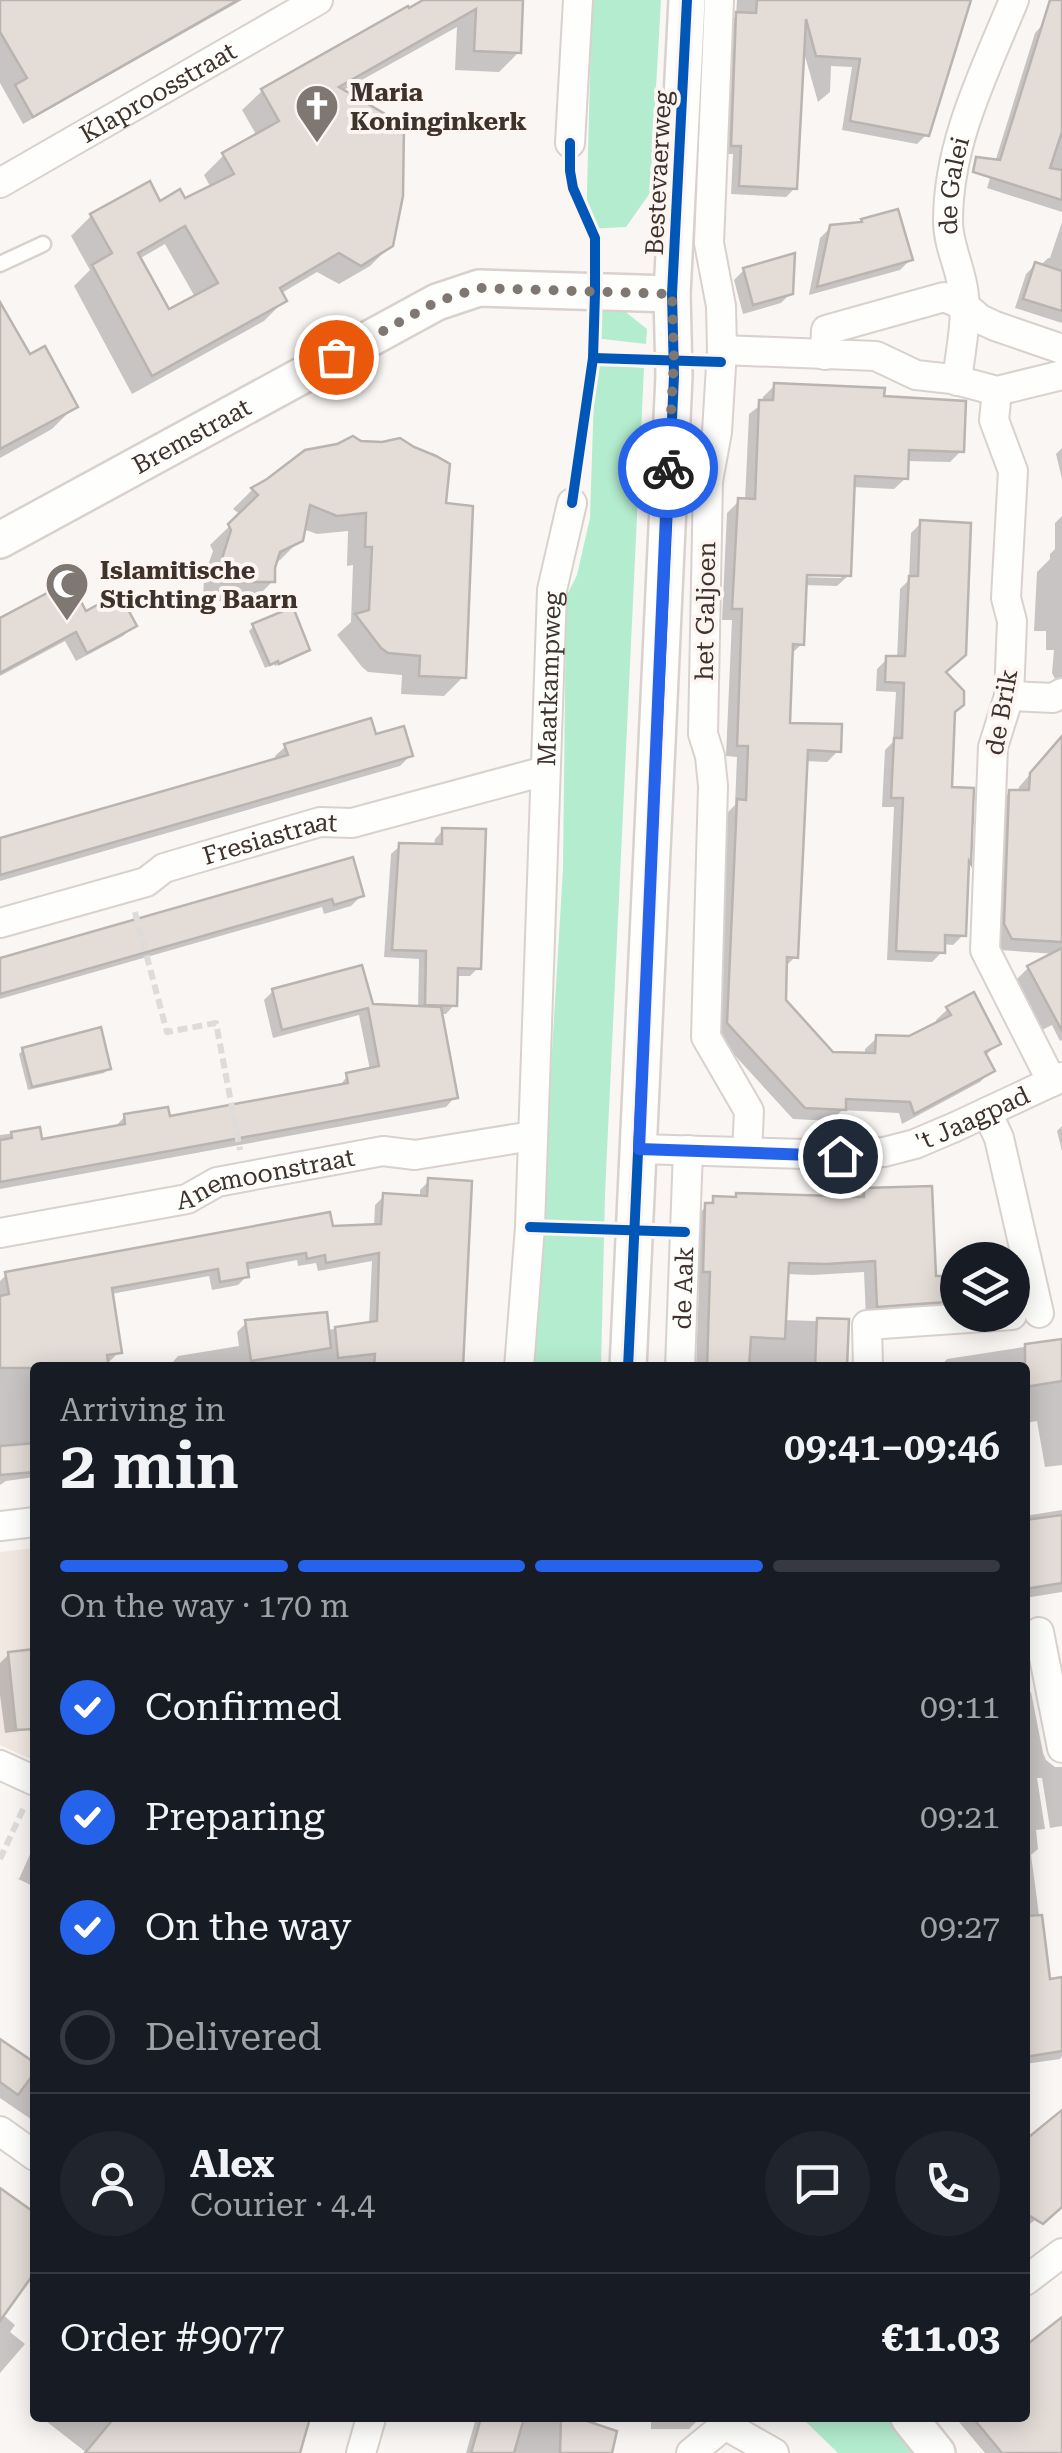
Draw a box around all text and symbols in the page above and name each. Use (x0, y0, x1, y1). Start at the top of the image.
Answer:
street label: Klaproosstraat (75, 36, 241, 149)
place label: Maria Koninginkerk (350, 78, 527, 136)
church icon: Maria Koninginkerk (294, 83, 340, 144)
street label: Bestevaerweg (640, 89, 677, 256)
street label: de Galei (934, 133, 975, 236)
pin (294, 315, 379, 400)
icon: bag (309, 330, 364, 385)
street label: Bremstraat (127, 392, 256, 480)
courier (618, 418, 718, 518)
icon: bike (641, 441, 696, 496)
street label: het Galjoen (690, 541, 721, 681)
place label: Islamitische Stichting Baarn (100, 556, 298, 614)
mosque icon: Islamitische Stichting Baarn (44, 561, 90, 622)
street label: Maatkampweg (532, 590, 567, 767)
street label: de Brik (980, 667, 1023, 757)
street label: Fresiastraat (199, 808, 338, 871)
street label: 't Jaagpad (911, 1080, 1034, 1157)
pin (798, 1114, 883, 1199)
icon: home (813, 1129, 868, 1184)
street label: Anemoonstraat (174, 1143, 357, 1216)
map controls (940, 1242, 1030, 1332)
button: layers (940, 1242, 1030, 1332)
street label: de Aak (667, 1246, 699, 1330)
text: Arriving in (60, 1391, 225, 1429)
text: 09:41–09:46 (784, 1425, 1000, 1469)
text: 2 min (60, 1428, 239, 1504)
text: On the way · 170 m (60, 1587, 349, 1625)
icon: check (60, 1680, 115, 1735)
text: Confirmed (145, 1685, 342, 1729)
text: 09:11 (920, 1688, 1000, 1726)
icon: check (60, 1790, 115, 1845)
text: Preparing (145, 1795, 325, 1839)
text: 09:21 (920, 1798, 1000, 1836)
icon: check (60, 1900, 115, 1955)
text: On the way (145, 1905, 351, 1949)
text: 09:27 (920, 1908, 1000, 1946)
text: Delivered (145, 2015, 322, 2059)
button: person (60, 2131, 165, 2236)
button: chat (765, 2131, 870, 2236)
button: phone (895, 2131, 1000, 2236)
text: Alex (190, 2142, 274, 2186)
text: Courier · 4.4 (190, 2186, 375, 2224)
text: Order #9077 (60, 2316, 285, 2360)
text: €11.03 (882, 2316, 1000, 2360)

